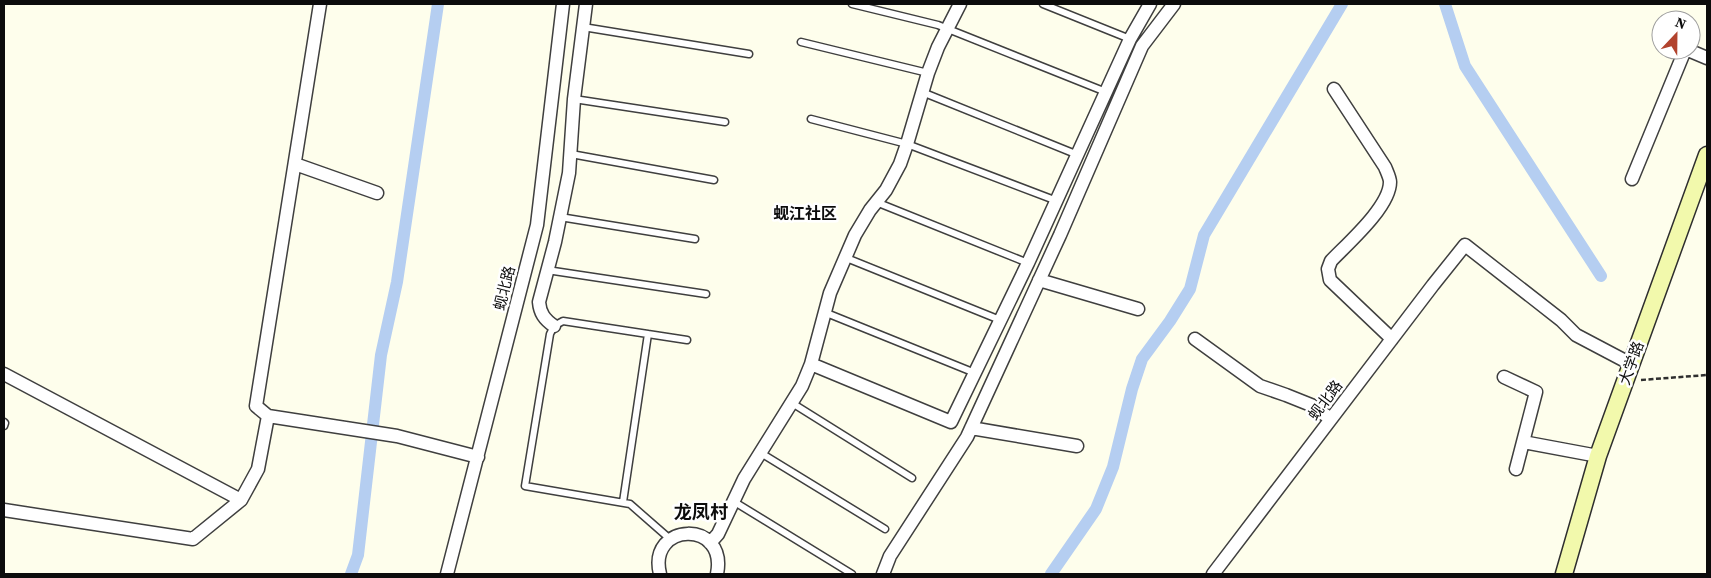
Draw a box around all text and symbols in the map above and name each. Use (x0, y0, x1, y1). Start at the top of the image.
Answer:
north arrow (1651, 10, 1701, 60)
text: N (1672, 12, 1689, 34)
district label: 蚬江社区 (773, 202, 837, 224)
street label: 蚬北路 (488, 264, 520, 312)
street label: 大学路 (1613, 338, 1649, 388)
street label: 蚬北路 (1303, 376, 1347, 424)
district label: 龙凤村 (674, 499, 728, 524)

